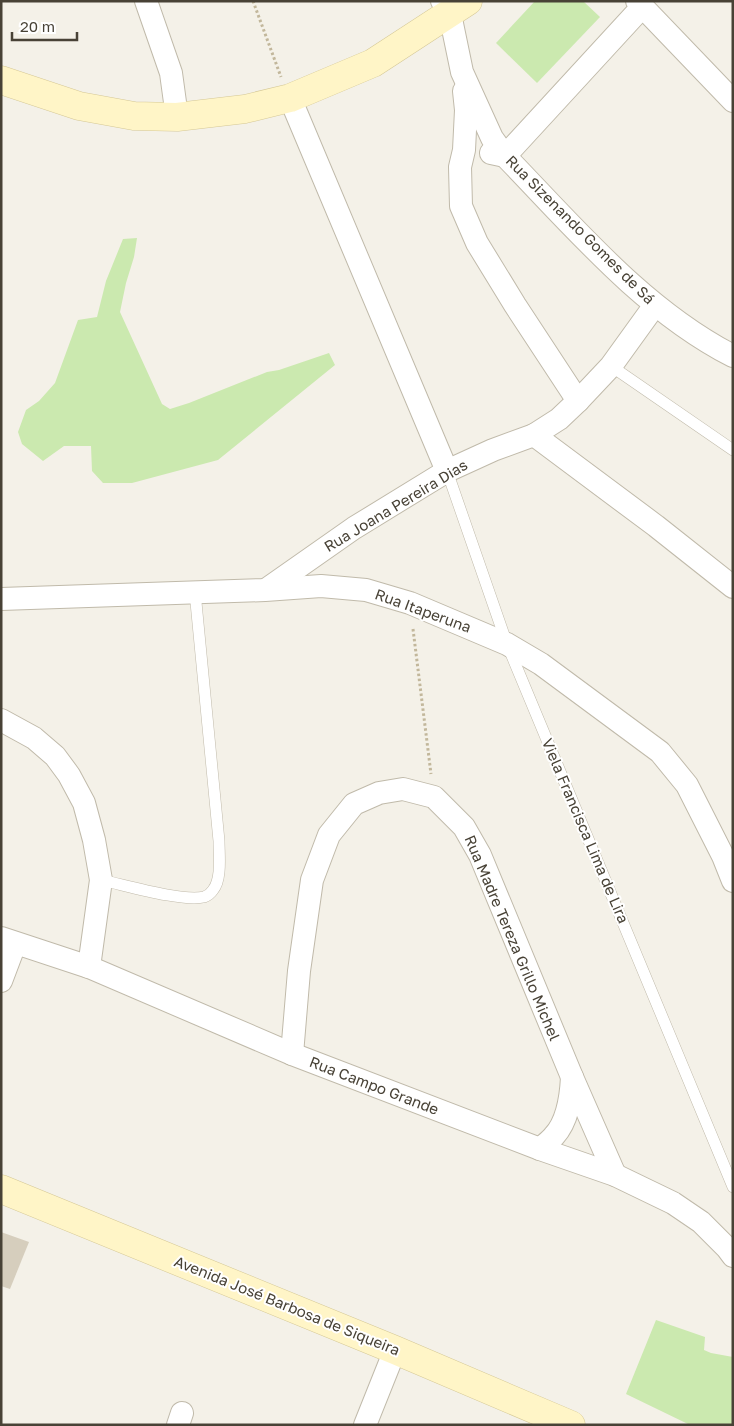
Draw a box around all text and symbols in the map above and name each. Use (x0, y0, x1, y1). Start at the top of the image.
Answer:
scale bar (12, 10, 78, 42)
text: 20 m (20, 17, 55, 35)
street label: Rua Sizenando Gomes de Sá (503, 151, 659, 307)
street label: Rua Joana Pereira Dias (321, 455, 470, 555)
street label: Rua Itaperuna (373, 584, 474, 636)
street label: Viela Francisca Lima de Lira (539, 735, 633, 926)
street label: Rua Madre Tereza Grillo Michel (461, 832, 565, 1043)
street label: Rua Campo Grande (307, 1052, 442, 1118)
street label: Avenida José Barbosa de Siqueira (172, 1251, 403, 1359)

